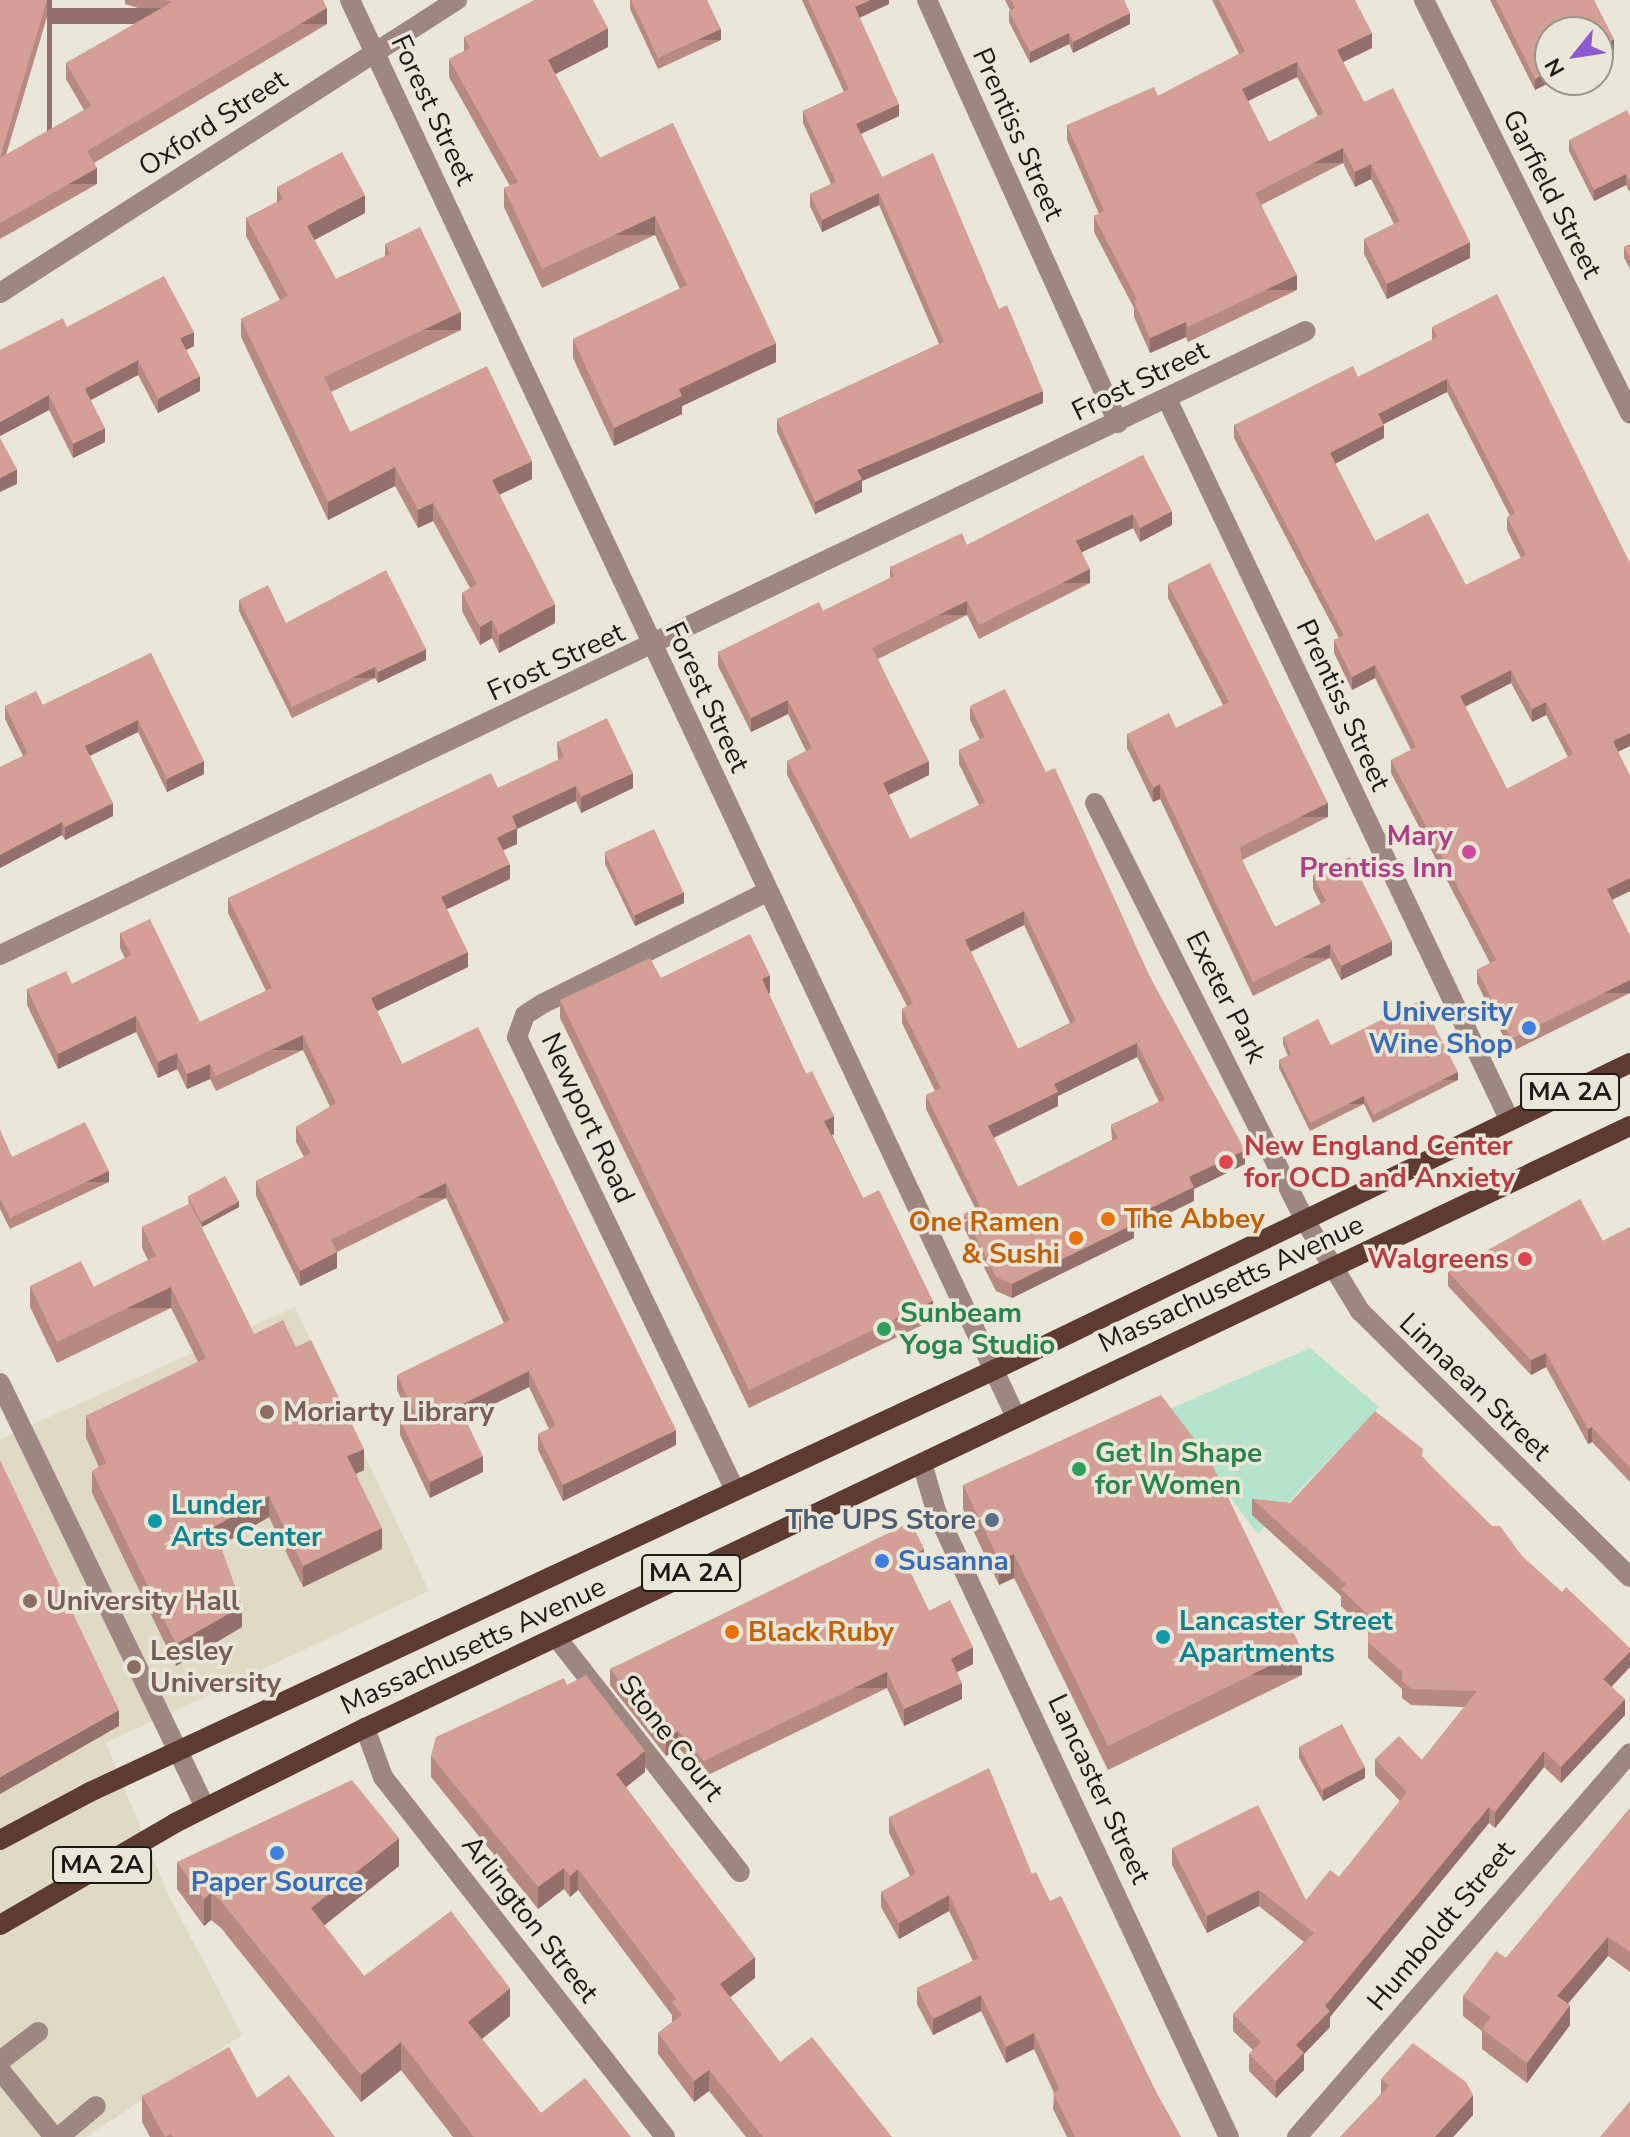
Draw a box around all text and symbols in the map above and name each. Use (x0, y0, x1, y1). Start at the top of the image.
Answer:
north arrow (1534, 16, 1614, 96)
street label: Forest Street (384, 30, 482, 190)
street label: Prentiss Street (965, 43, 1071, 225)
text: N (1538, 52, 1572, 82)
street label: Oxford Street (132, 62, 294, 184)
street label: Garfield Street (1495, 104, 1609, 284)
street label: Frost Street (1066, 334, 1214, 428)
street label: Prentiss Street (1289, 614, 1397, 796)
street label: Frost Street (482, 616, 630, 708)
street label: Forest Street (658, 617, 756, 777)
place label: Mary Prentiss Inn (1299, 819, 1453, 885)
marker: Mary Prentiss Inn (1460, 843, 1478, 861)
street label: Exeter Park (1179, 926, 1273, 1068)
place label: University Wine Shop (1369, 995, 1513, 1061)
marker: University Wine Shop (1520, 1019, 1538, 1037)
street label: Newport Road (534, 1028, 642, 1208)
road number: MA 2A (1520, 1070, 1620, 1114)
place label: New England Center for OCD and Anxiety (1244, 1129, 1515, 1195)
marker: New England Center for OCD and Anxiety (1215, 1151, 1237, 1173)
place label: The Abbey (1124, 1202, 1265, 1236)
place label: One Ramen & Sushi (908, 1205, 1060, 1271)
street label: Massachusetts Avenue (1093, 1208, 1369, 1360)
marker: The Abbey (1099, 1210, 1117, 1228)
marker: One Ramen & Sushi (1067, 1229, 1085, 1247)
place label: Walgreens (1367, 1242, 1509, 1276)
marker: Walgreens (1516, 1250, 1534, 1268)
place label: Sunbeam Yoga Studio (900, 1296, 1055, 1362)
street label: Linnaean Street (1392, 1306, 1558, 1468)
marker: Sunbeam Yoga Studio (875, 1320, 893, 1338)
place label: Moriarty Library (283, 1395, 494, 1429)
marker: Moriarty Library (258, 1403, 276, 1421)
place label: Get In Shape for Women (1095, 1436, 1262, 1502)
marker: Get In Shape for Women (1070, 1460, 1088, 1478)
place label: Lunder Arts Center (171, 1488, 322, 1554)
place label: The UPS Store (785, 1503, 976, 1537)
marker: The UPS Store (983, 1511, 1001, 1529)
marker: Lunder Arts Center (146, 1512, 164, 1530)
place label: Susanna (898, 1544, 1009, 1578)
road number: MA 2A (641, 1551, 741, 1595)
marker: Susanna (873, 1552, 891, 1570)
street label: Massachusetts Avenue (335, 1570, 611, 1722)
place label: University Hall (46, 1584, 240, 1618)
marker: University Hall (21, 1592, 39, 1610)
place label: Lancaster Street Apartments (1179, 1604, 1393, 1670)
place label: Black Ruby (748, 1615, 894, 1649)
marker: Black Ruby (723, 1623, 741, 1641)
marker: Lancaster Street Apartments (1154, 1628, 1172, 1646)
place label: Lesley University (150, 1634, 281, 1700)
marker: Lesley University (125, 1658, 143, 1676)
street label: Stone Court (612, 1669, 730, 1807)
street label: Lancaster Street (1040, 1689, 1158, 1889)
street label: Arlington Street (455, 1829, 605, 2009)
street label: Humboldt Street (1360, 1834, 1522, 2018)
road number: MA 2A (52, 1843, 152, 1887)
marker: Paper Source (268, 1844, 286, 1862)
place label: Paper Source (191, 1865, 363, 1899)

